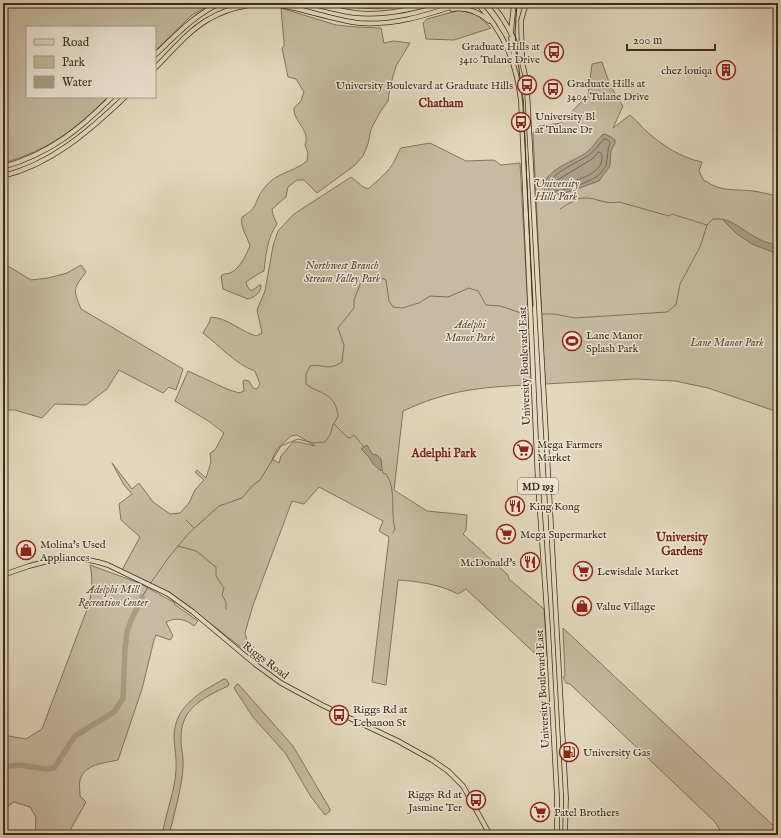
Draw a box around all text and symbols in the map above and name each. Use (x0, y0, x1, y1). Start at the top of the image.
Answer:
legend (26, 26, 156, 98)
scale bar (627, 26, 715, 52)
text: 200 m (633, 33, 662, 48)
text: Road (62, 35, 90, 50)
place label: Graduate Hills at 3410 Tulane Drive (459, 40, 540, 67)
bus stop icon: Graduate Hills at 3410 Tulane Drive (543, 41, 565, 63)
text: Park (62, 55, 85, 70)
building icon: chez louiqa (715, 59, 737, 81)
place label: chez louiqa (661, 64, 712, 78)
bus stop icon: University Boulevard at Graduate Hills (516, 74, 538, 96)
text: Water (62, 75, 93, 90)
place label: Graduate Hills at 3404 Tulane Drive (567, 77, 649, 104)
bus stop icon: Graduate Hills at 3404 Tulane Drive (542, 78, 564, 100)
place label: University Boulevard at Graduate Hills (336, 79, 513, 93)
district label: Chatham (418, 96, 464, 111)
place label: University Bl at Tulane Dr (535, 110, 595, 137)
bus stop icon: University Bl at Tulane Dr (510, 111, 532, 133)
park label: University Hills Park (533, 177, 580, 204)
park label: Northwest Branch Stream Valley Park (304, 259, 381, 286)
street label: University Boulevard East (516, 306, 534, 426)
park label: Adelphi Manor Park (445, 318, 496, 345)
place label: Lane Manor Splash Park (586, 329, 643, 356)
sports icon: Lane Manor Splash Park (561, 330, 583, 352)
park label: Lane Manor Park (689, 336, 764, 350)
place label: Mega Farmers Market (537, 438, 603, 465)
supermarket icon: Mega Farmers Market (512, 439, 534, 461)
district label: Adelphi Park (411, 446, 477, 462)
road number: MD 193 (518, 478, 558, 494)
restaurant icon: King Kong (504, 495, 526, 517)
place label: King Kong (529, 500, 581, 514)
supermarket icon: Mega Supermarket (495, 523, 517, 545)
place label: Mega Supermarket (520, 528, 607, 542)
district label: University Gardens (655, 530, 709, 559)
place label: Molina's Used Appliances (39, 538, 106, 565)
shop icon: Molina's Used Appliances (15, 539, 37, 561)
restaurant icon: McDonald's (519, 551, 541, 573)
place label: McDonald's (460, 556, 516, 570)
supermarket icon: Lewisdale Market (572, 560, 594, 582)
place label: Lewisdale Market (597, 565, 679, 579)
park label: Adelphi Mill Recreation Center (78, 583, 149, 610)
shop icon: Value Village (571, 595, 593, 617)
place label: Value Village (595, 600, 655, 614)
street label: University Boulevard East (533, 629, 553, 749)
street label: Riggs Road (239, 639, 291, 683)
place label: Riggs Rd at Lebanon St (353, 703, 408, 730)
bus stop icon: Riggs Rd at Lebanon St (328, 704, 350, 726)
fuel station icon: University Gas (558, 741, 580, 763)
place label: University Gas (583, 746, 651, 760)
place label: Riggs Rd at Jasmine Ter (406, 788, 462, 815)
bus stop icon: Riggs Rd at Jasmine Ter (465, 789, 487, 811)
supermarket icon: Patel Brothers (529, 801, 551, 823)
place label: Patel Brothers (554, 806, 619, 820)

